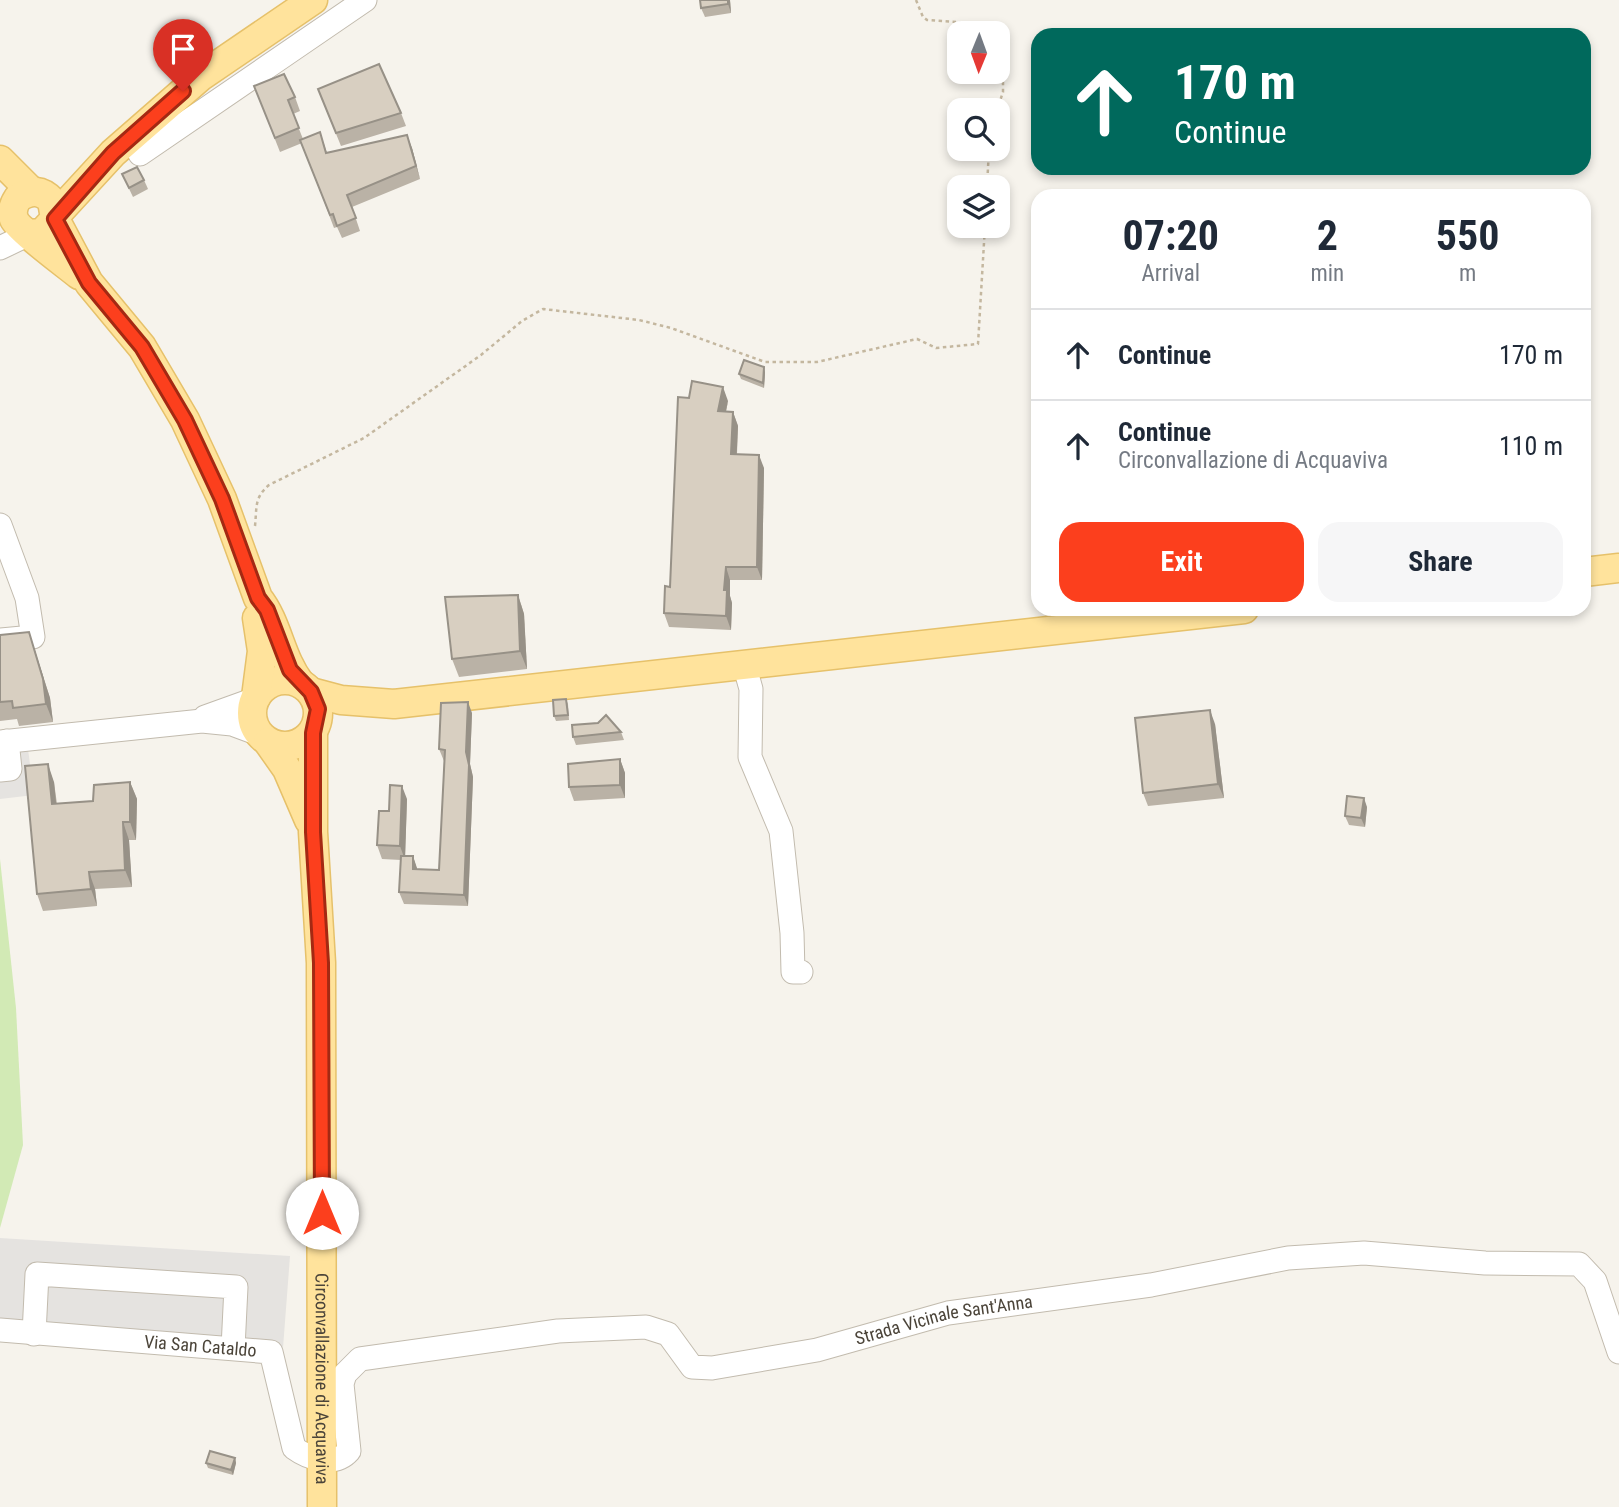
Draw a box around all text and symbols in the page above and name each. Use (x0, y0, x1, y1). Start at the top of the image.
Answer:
pin (153, 19, 213, 91)
north arrow (947, 21, 1010, 84)
map controls (947, 21, 1010, 238)
icon: arrive (164, 30, 202, 68)
text: 170 m (1174, 54, 1296, 111)
icon: ahead (1059, 56, 1150, 147)
button: search (947, 98, 1010, 161)
text: Continue (1174, 113, 1286, 151)
button: layers (947, 175, 1010, 238)
text: 07:20 (1123, 211, 1219, 260)
text: 2 (1317, 211, 1338, 260)
text: 550 (1436, 211, 1499, 260)
text: Arrival (1141, 260, 1200, 287)
text: min (1310, 260, 1344, 287)
text: m (1459, 260, 1476, 287)
icon: ahead (1059, 336, 1097, 374)
text: Continue (1118, 340, 1211, 370)
text: 170 m (1499, 340, 1563, 370)
text: Continue (1118, 417, 1211, 447)
icon: ahead (1059, 427, 1097, 465)
text: 110 m (1499, 431, 1563, 461)
text: Circonvallazione di Acquaviva (1118, 447, 1388, 474)
button: Exit (1059, 522, 1304, 602)
button: Share (1318, 522, 1563, 602)
position arrow (285, 1176, 359, 1250)
street label: Circonvallazione di Acquaviva (312, 1273, 333, 1485)
street label: Strada Vicinale Sant'Anna (853, 1290, 1034, 1349)
street label: Via San Cataldo (143, 1331, 257, 1361)

